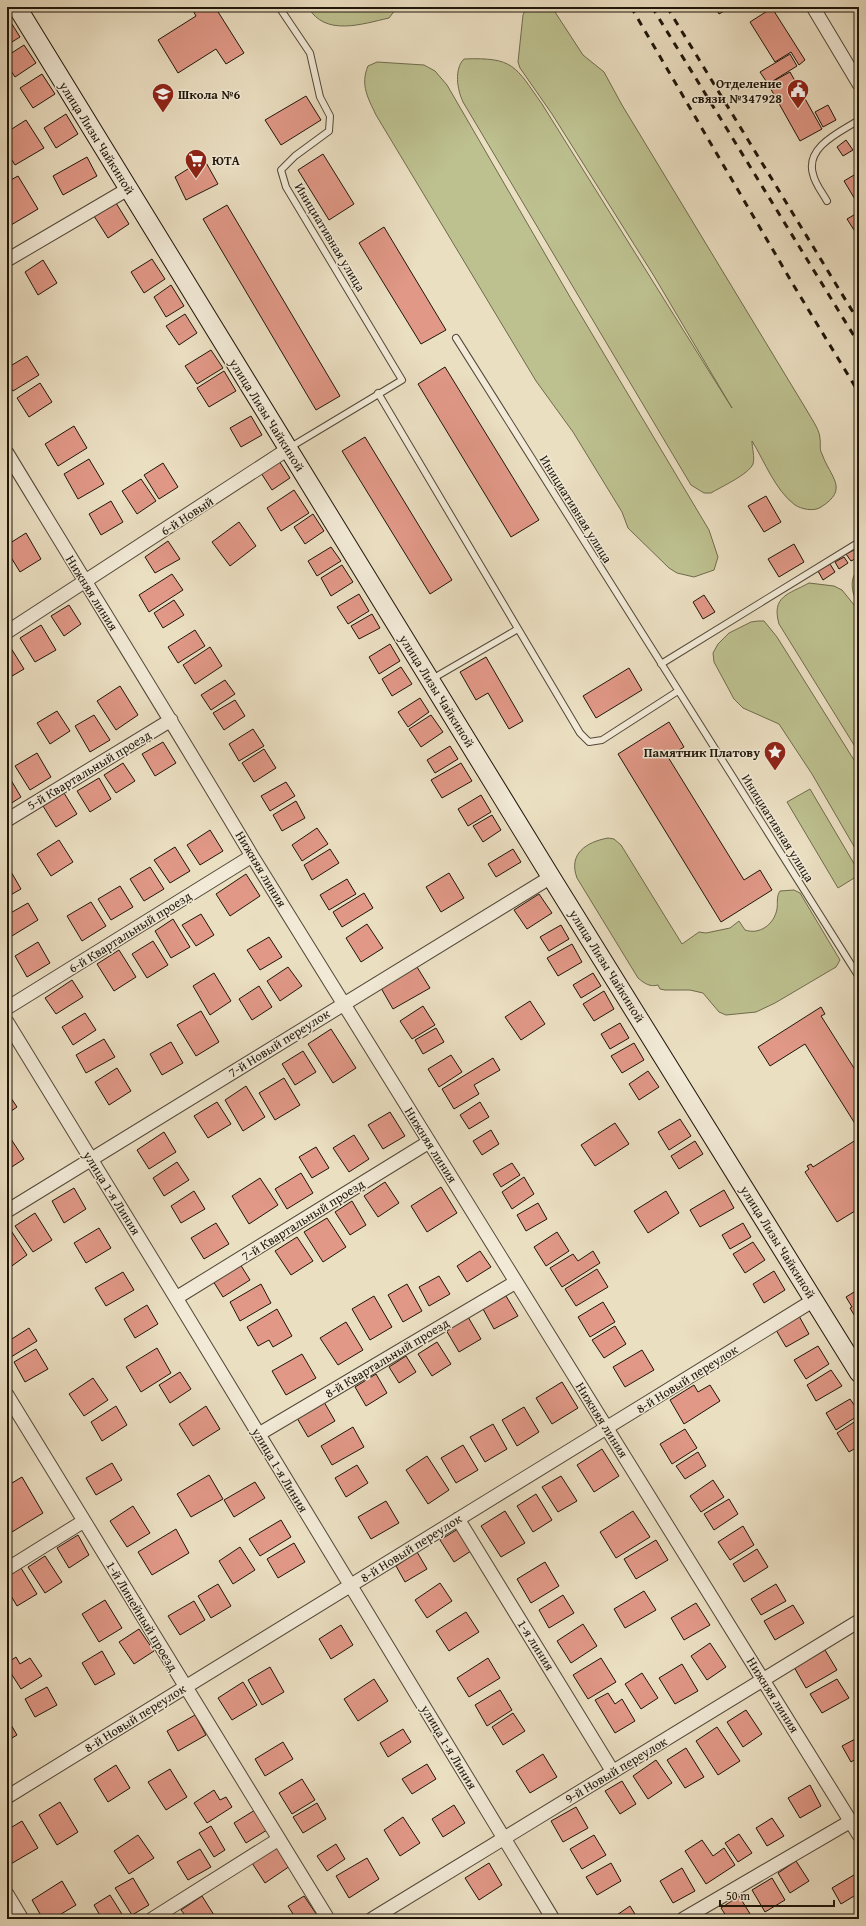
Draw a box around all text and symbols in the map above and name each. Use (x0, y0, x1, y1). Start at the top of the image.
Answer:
place label: Отделение связи №347928 (692, 74, 782, 108)
street label: улица Лизы Чайкиной (54, 77, 140, 198)
public building icon: Отделение связи №347928 (785, 77, 811, 110)
school or university icon: Школа №6 (150, 81, 176, 114)
place label: Школа №6 (178, 85, 241, 104)
supermarket icon: ЮТА (183, 147, 209, 180)
place label: ЮТА (212, 151, 241, 170)
street label: Инициативная улица (290, 179, 370, 296)
street label: улица Лизы Чайкиной (224, 354, 310, 475)
street label: Инициативная улица (535, 451, 617, 567)
street label: 6-й Новый (157, 492, 217, 540)
street label: Нижняя линия (61, 551, 123, 635)
street label: улица Лизы Чайкиной (394, 630, 480, 751)
street label: 5-й Квартальный проезд (23, 725, 155, 815)
place icon: Памятник Платову (762, 739, 788, 772)
place label: Памятник Платову (644, 743, 760, 762)
street label: Инициативная улица (737, 770, 819, 886)
street label: Нижняя линия (231, 827, 292, 911)
street label: 6-й Квартальный проезд (65, 886, 195, 978)
street label: улица Лизы Чайкиной (564, 905, 650, 1026)
street label: 7-й Новый переулок (225, 1004, 334, 1082)
street label: Нижняя линия (400, 1103, 462, 1187)
street label: улица 1-я Линия (78, 1146, 146, 1239)
street label: 7-й Квартальный проезд (238, 1174, 368, 1266)
street label: улица Лизы Чайкиной (735, 1181, 821, 1302)
street label: 8-й Квартальный проезд (321, 1313, 453, 1403)
street label: 8-й Новый переулок (633, 1340, 742, 1418)
street label: Нижняя линия (571, 1378, 633, 1462)
street label: улица 1-я Линия (247, 1423, 313, 1516)
street label: 8-й Новый переулок (357, 1509, 466, 1587)
street label: 1-й Линейный проезд (101, 1557, 183, 1675)
street label: 1-я линия (513, 1616, 559, 1675)
street label: Нижняя линия (742, 1653, 804, 1737)
street label: 8-й Новый переулок (81, 1679, 190, 1757)
street label: улица 1-я Линия (416, 1700, 482, 1793)
street label: 9-й Новый переулок (561, 1732, 671, 1808)
scale bar (720, 1882, 834, 1908)
text: 50 m (726, 1887, 750, 1904)

